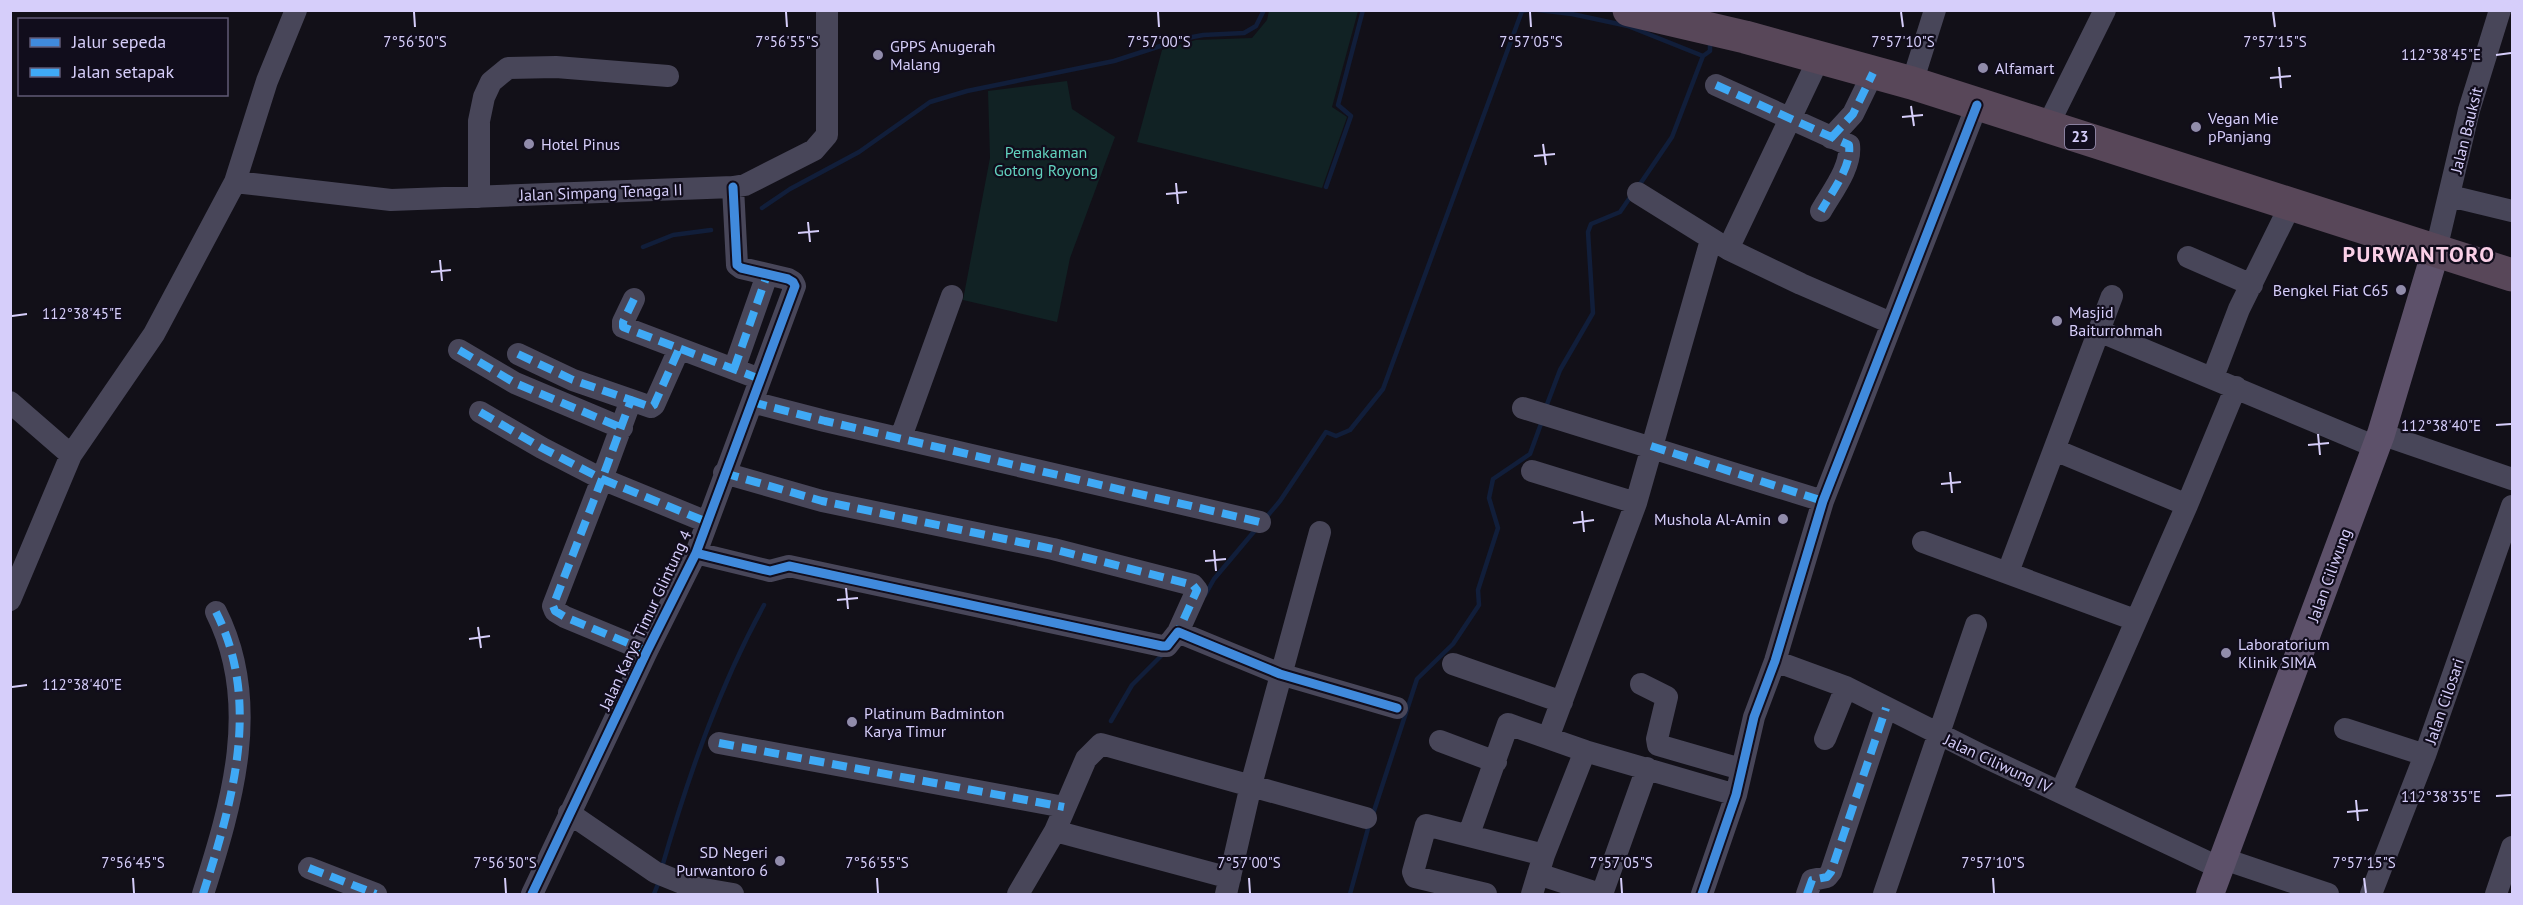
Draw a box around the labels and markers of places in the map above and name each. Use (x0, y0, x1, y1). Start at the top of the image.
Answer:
place label: GPPS Anugerah Malang (890, 36, 996, 74)
marker: GPPS Anugerah Malang (871, 48, 885, 62)
place label: Alfamart (1995, 58, 2055, 78)
marker: Alfamart (1976, 61, 1990, 75)
place label: Vegan Mie pPanjang (2207, 108, 2279, 146)
marker: Vegan Mie pPanjang (2189, 120, 2203, 134)
place label: Hotel Pinus (541, 134, 620, 154)
marker: Hotel Pinus (522, 137, 536, 151)
place label: Bengkel Fiat C65 (2273, 280, 2389, 300)
marker: Bengkel Fiat C65 (2394, 283, 2408, 297)
place label: Masjid Baiturrohmah (2069, 302, 2163, 340)
marker: Masjid Baiturrohmah (2050, 314, 2064, 328)
place label: Mushola Al-Amin (1654, 509, 1771, 529)
marker: Mushola Al-Amin (1776, 512, 1790, 526)
place label: Laboratorium Klinik SIMA (2238, 634, 2330, 672)
marker: Laboratorium Klinik SIMA (2219, 646, 2233, 660)
place label: Platinum Badminton Karya Timur (864, 703, 1004, 741)
marker: Platinum Badminton Karya Timur (845, 715, 859, 729)
place label: SD Negeri Purwantoro 6 (676, 842, 768, 880)
marker: SD Negeri Purwantoro 6 (773, 854, 787, 868)

